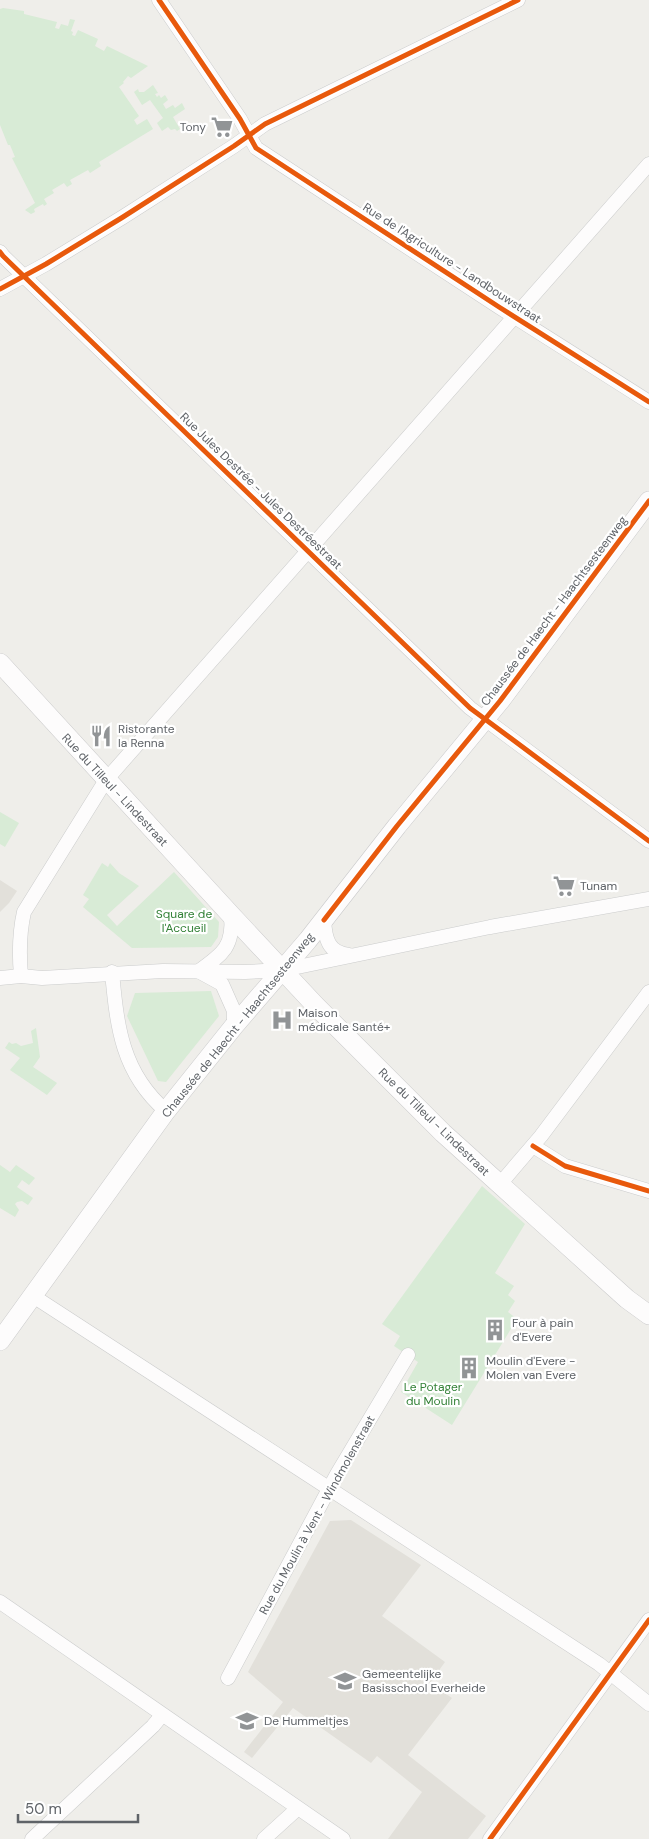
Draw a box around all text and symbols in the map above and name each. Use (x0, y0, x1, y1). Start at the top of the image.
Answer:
supermarket icon: Tony (209, 114, 235, 140)
place label: Tony (180, 119, 206, 135)
street label: Rue de l'Agriculture - Landbouwstraat (360, 199, 545, 327)
street label: Rue Jules Destrée - Jules Destréestraat (177, 409, 346, 573)
street label: Chaussée de Haecht - Haachtsesteenweg (477, 513, 631, 709)
place label: Ristorante la Renna (118, 721, 175, 751)
restaurant icon: Ristorante la Renna (88, 723, 114, 749)
street label: Rue du Tilleul - Lindestraat (58, 730, 172, 850)
supermarket icon: Tunam (551, 873, 577, 899)
place label: Tunam (580, 878, 617, 894)
park label: Square de l'Accueil (156, 906, 212, 936)
street label: Chaussée de Haecht - Haachtsesteenweg (158, 929, 318, 1121)
place label: Maison médicale Santé+ (298, 1005, 391, 1035)
hospital icon: Maison médicale Santé+ (269, 1007, 295, 1033)
street label: Rue du Tilleul - Lindestraat (375, 1065, 493, 1180)
place label: Four à pain d'Evere (512, 1315, 573, 1345)
building icon: Four à pain d'Evere (482, 1317, 508, 1343)
place label: Moulin d'Evere - Molen van Evere (486, 1353, 576, 1383)
building icon: Moulin d'Evere - Molen van Evere (456, 1355, 482, 1381)
park label: Le Potager du Moulin (404, 1379, 463, 1409)
street label: Rue du Moulin à Vent - Windmolenstraat (255, 1412, 379, 1617)
place label: Gemeentelijke Basisschool Everheide (362, 1666, 486, 1696)
school or university icon: Gemeentelijke Basisschool Everheide (332, 1668, 358, 1694)
school or university icon: De Hummeltjes (234, 1708, 260, 1734)
place label: De Hummeltjes (264, 1713, 349, 1729)
scale bar (18, 1792, 138, 1824)
text: 50 m (25, 1799, 62, 1819)

